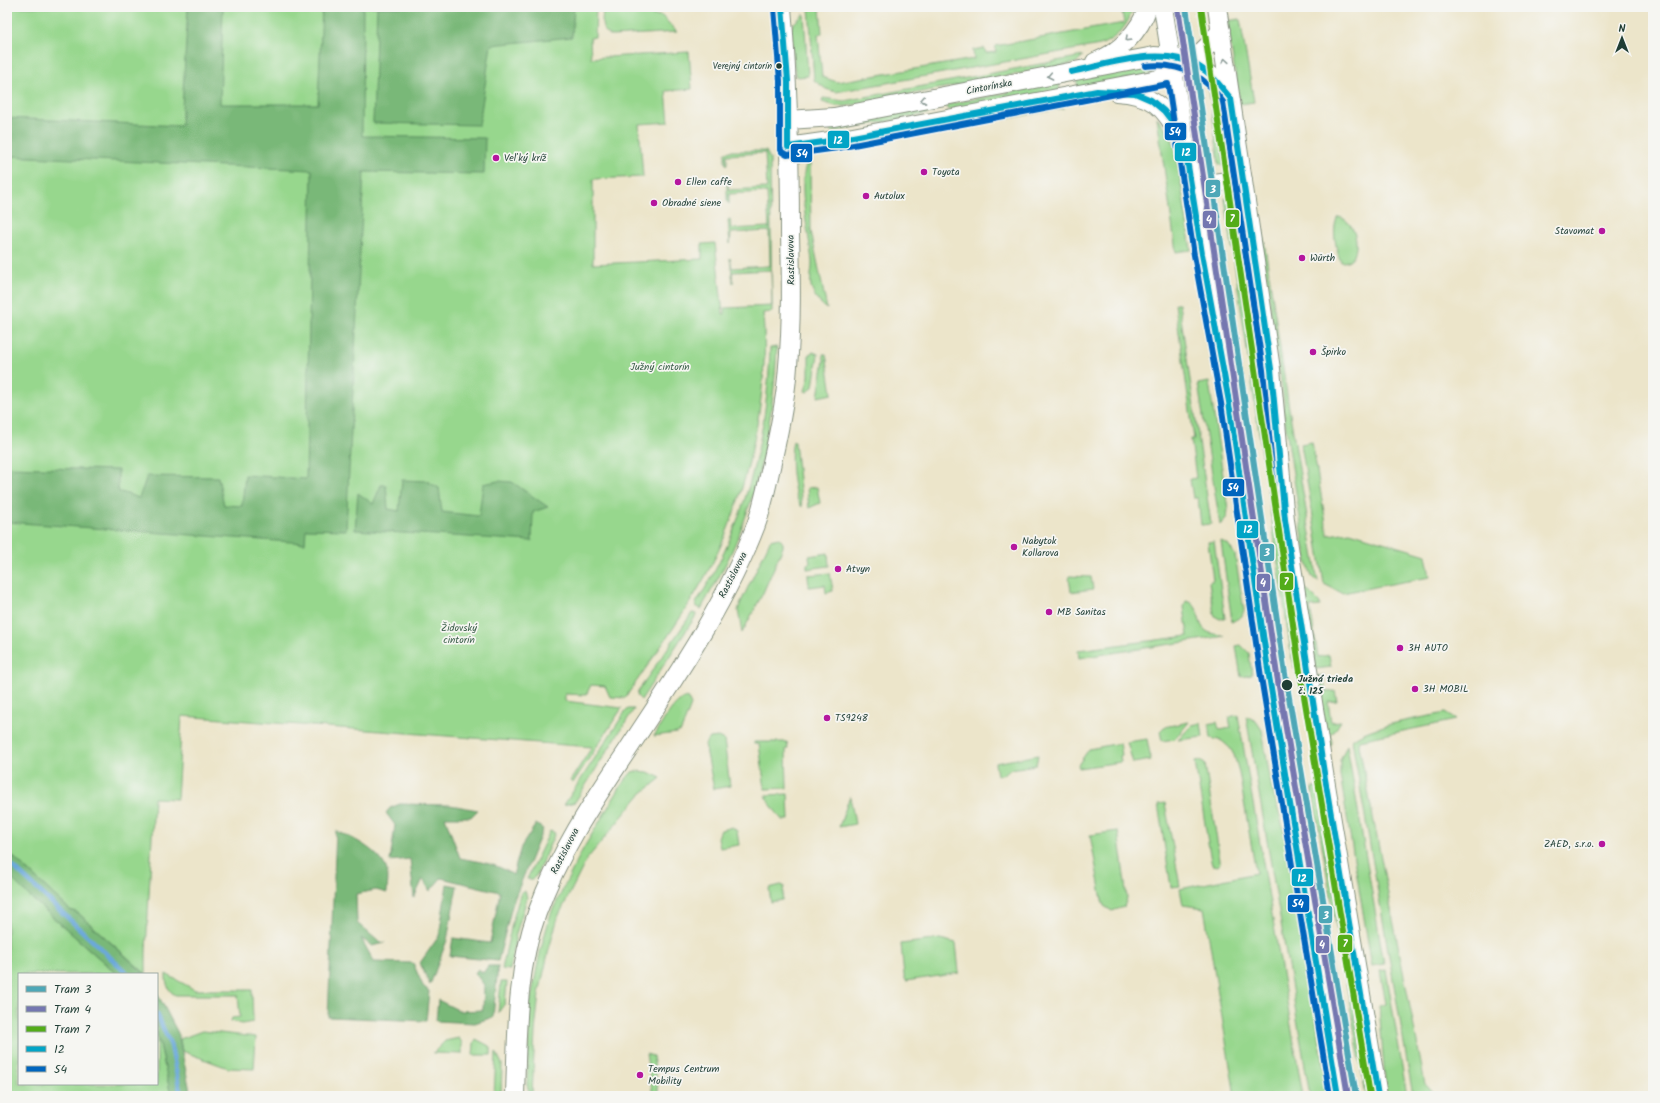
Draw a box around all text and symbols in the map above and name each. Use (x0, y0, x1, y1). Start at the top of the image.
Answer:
north arrow (1602, 18, 1642, 58)
text: N (1619, 20, 1626, 38)
one-way arrow (1125, 34, 1133, 42)
one-way arrow (1221, 57, 1230, 64)
place label: Verejný cintorín (713, 59, 772, 74)
marker: Verejný cintorín (774, 61, 784, 71)
one-way arrow (1047, 71, 1053, 79)
street label: Cintorínska (965, 75, 1014, 99)
one-way arrow (919, 95, 926, 104)
line badge: 54 (1164, 122, 1187, 141)
text: 54 (1168, 123, 1181, 141)
line badge: 12 (827, 130, 850, 149)
text: 12 (833, 132, 843, 150)
line badge: 12 (1174, 142, 1197, 162)
line badge: 54 (790, 143, 813, 163)
text: 12 (1181, 144, 1191, 162)
text: 54 (795, 145, 808, 163)
place label: Veľký kríž (504, 150, 547, 166)
marker: Veľký kríž (491, 153, 501, 163)
place label: Toyota (932, 164, 960, 180)
marker: Toyota (919, 167, 929, 177)
place label: Ellen caffe (686, 174, 732, 190)
marker: Ellen caffe (673, 177, 683, 187)
line badge: 3 (1205, 179, 1221, 198)
text: 3 (1209, 181, 1216, 199)
place label: Autolux (874, 188, 906, 204)
marker: Autolux (861, 191, 871, 201)
place label: Obradné siene (662, 195, 722, 211)
marker: Obradné siene (649, 198, 659, 208)
line badge: 7 (1225, 209, 1240, 228)
line badge: 4 (1202, 210, 1217, 229)
text: 7 (1229, 210, 1235, 228)
text: 4 (1206, 211, 1212, 229)
place label: Stavomat (1555, 223, 1594, 239)
marker: Stavomat (1597, 226, 1607, 236)
street label: Rastislavova (783, 235, 799, 285)
place label: Würth (1310, 250, 1335, 266)
marker: Würth (1297, 253, 1307, 263)
place label: Špirko (1321, 344, 1346, 360)
marker: Špirko (1308, 347, 1318, 357)
park label: Južný cintorín (630, 359, 690, 375)
line badge: 54 (1222, 478, 1245, 497)
text: 54 (1226, 479, 1239, 497)
line badge: 12 (1236, 520, 1259, 539)
text: 12 (1243, 521, 1253, 539)
place label: Nabytok Kollarova (1022, 533, 1059, 561)
marker: Nabytok Kollarova (1009, 542, 1019, 552)
line badge: 3 (1259, 543, 1275, 562)
text: 3 (1263, 544, 1270, 562)
street label: Rastislavova (714, 549, 752, 601)
place label: Atvyn (846, 561, 870, 577)
marker: Atvyn (833, 564, 843, 574)
line badge: 7 (1279, 572, 1294, 591)
line badge: 4 (1256, 573, 1271, 592)
text: 7 (1283, 573, 1289, 591)
text: 4 (1260, 574, 1266, 592)
place label: MB Sanitas (1057, 604, 1107, 620)
marker: MB Sanitas (1044, 607, 1054, 617)
park label: Židovský cintorín (441, 620, 478, 648)
place label: 3H AUTO (1408, 640, 1448, 656)
marker: 3H AUTO (1395, 643, 1405, 653)
place label: Južná trieda č. 125 (1298, 671, 1353, 699)
marker: Južná trieda č. 125 (1280, 678, 1294, 692)
place label: 3H MOBIL (1423, 681, 1468, 697)
marker: 3H MOBIL (1410, 684, 1420, 694)
place label: TS9248 (835, 710, 869, 726)
marker: TS9248 (822, 713, 832, 723)
street label: Rastislavova (546, 825, 584, 877)
place label: ZAED, s.r.o. (1544, 836, 1594, 852)
marker: ZAED, s.r.o. (1597, 839, 1607, 849)
line badge: 12 (1291, 868, 1314, 887)
text: 12 (1297, 870, 1307, 888)
line badge: 54 (1287, 894, 1310, 913)
text: 54 (1291, 895, 1304, 913)
line badge: 3 (1318, 905, 1333, 924)
text: 3 (1322, 907, 1329, 925)
line badge: 7 (1337, 934, 1353, 953)
line badge: 4 (1315, 935, 1330, 954)
text: 7 (1342, 935, 1348, 953)
text: 4 (1319, 936, 1325, 954)
legend (18, 973, 158, 1085)
text: Tram 3 (54, 980, 91, 999)
text: Tram 4 (54, 1000, 91, 1019)
text: Tram 7 (54, 1020, 90, 1039)
text: 12 (54, 1040, 65, 1059)
text: 54 (54, 1060, 67, 1079)
place label: Tempus Centrum Mobility (648, 1061, 719, 1089)
marker: Tempus Centrum Mobility (635, 1070, 645, 1080)

